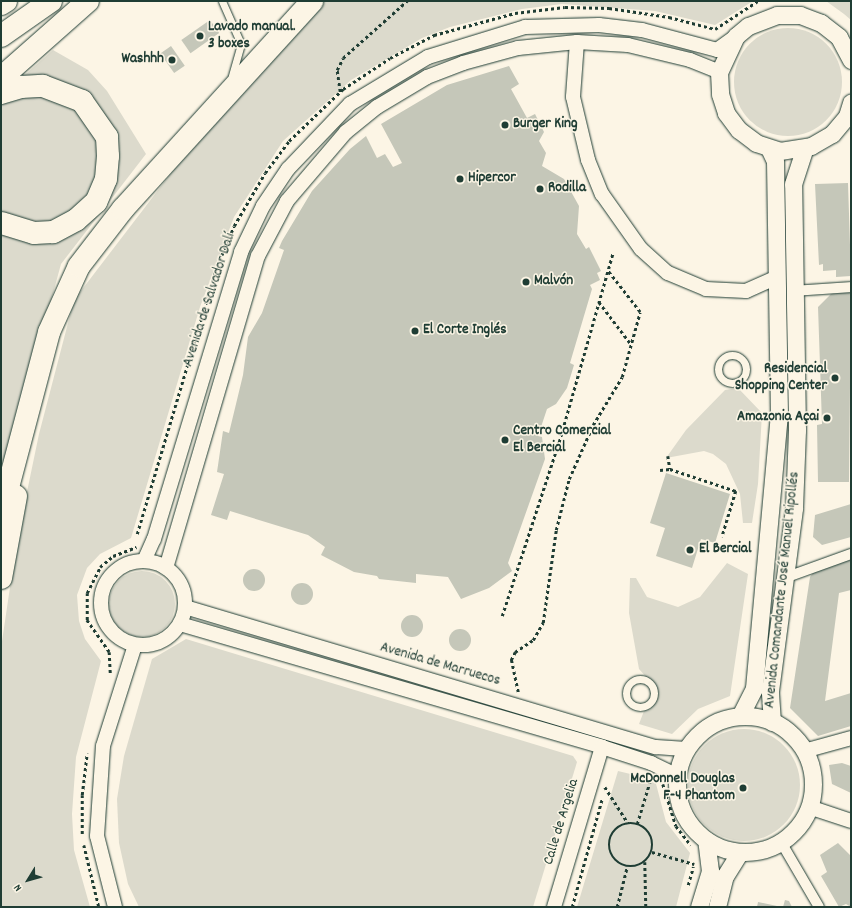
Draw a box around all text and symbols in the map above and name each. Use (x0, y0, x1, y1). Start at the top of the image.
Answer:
place label: Lavado manual. 3 boxes (208, 18, 295, 53)
marker: Lavado manual. 3 boxes (195, 31, 205, 41)
place label: Washhh (121, 51, 164, 69)
marker: Washhh (167, 55, 177, 65)
place label: Burger King (513, 116, 577, 134)
marker: Burger King (500, 120, 510, 130)
place label: Hipercor (468, 170, 516, 188)
marker: Hipercor (455, 174, 465, 184)
place label: Rodilla (548, 180, 586, 198)
marker: Rodilla (535, 184, 545, 194)
street label: Avenida de Salvador Dalí (180, 231, 240, 369)
place label: Malvón (534, 273, 573, 291)
marker: Malvón (521, 277, 531, 287)
place label: El Corte Inglés (423, 322, 507, 340)
marker: El Corte Inglés (410, 326, 420, 336)
place label: Residencial Shopping Center (735, 360, 827, 395)
marker: Residencial Shopping Center (830, 373, 840, 383)
place label: Amazonia Açai (737, 409, 819, 427)
marker: Amazonia Açai (822, 413, 832, 423)
place label: Centro Comercial El Bercial (513, 422, 611, 457)
marker: Centro Comercial El Bercial (500, 435, 510, 445)
street label: Avenida Comandante José Manuel Ripollés (762, 471, 804, 709)
place label: El Bercial (699, 541, 751, 559)
marker: El Bercial (684, 544, 696, 556)
street label: Avenida de Marruecos (378, 639, 502, 691)
place label: McDonnell Douglas F-4 Phantom (630, 770, 735, 805)
street label: Calle de Argelia (540, 777, 584, 867)
marker: McDonnell Douglas F-4 Phantom (738, 783, 748, 793)
north arrow (8, 860, 48, 900)
text: N (10, 880, 26, 894)

